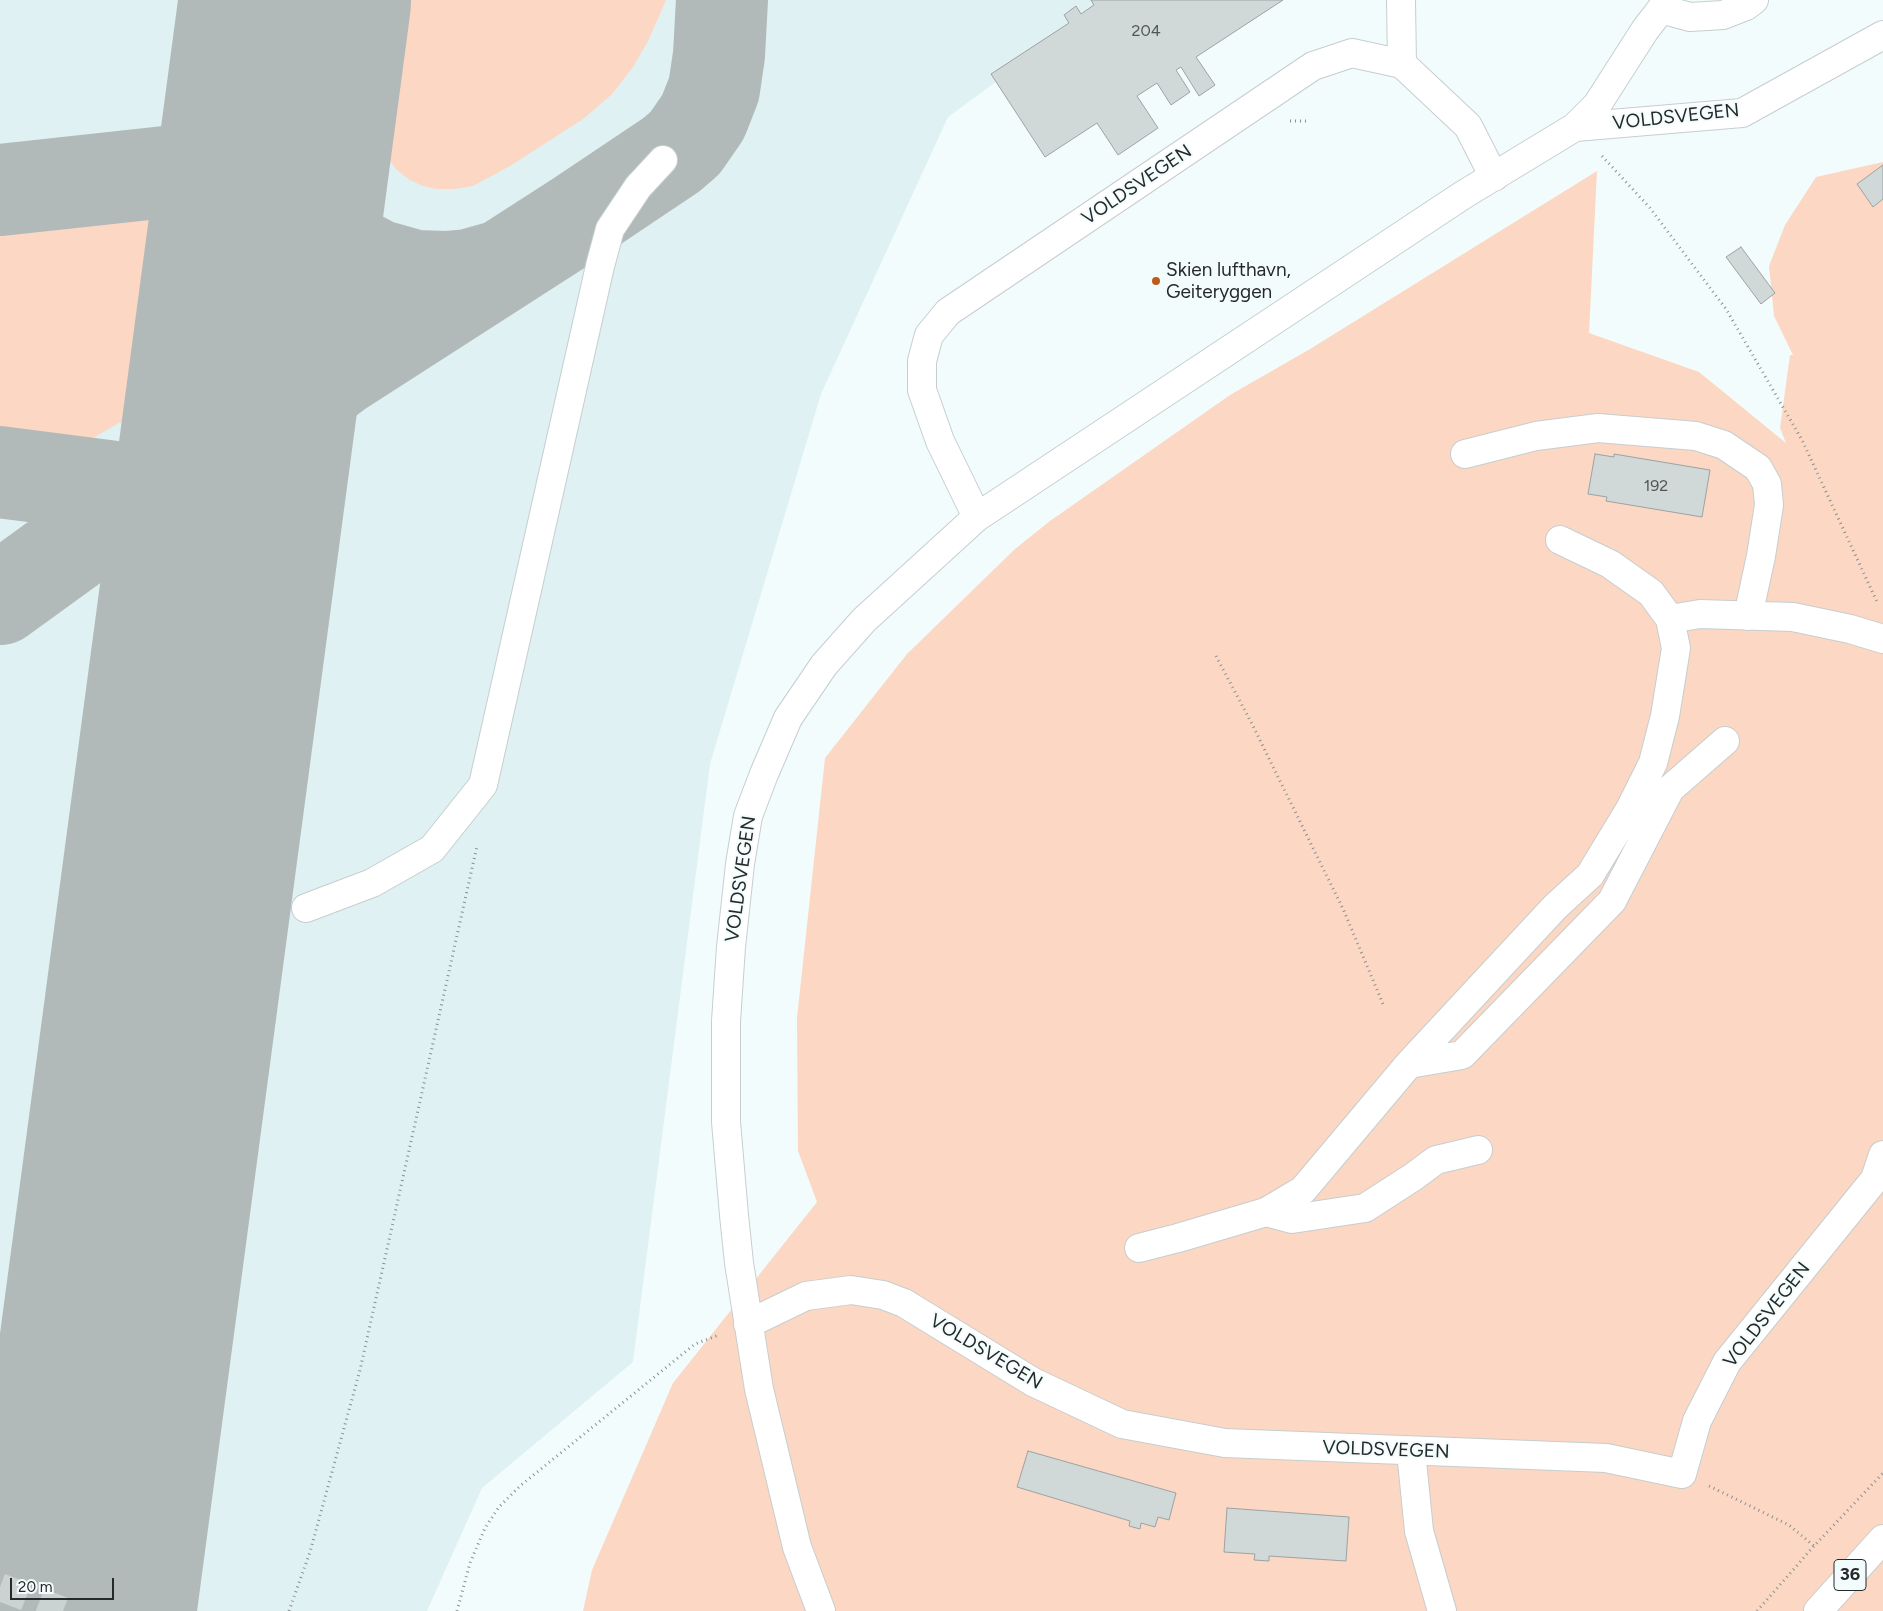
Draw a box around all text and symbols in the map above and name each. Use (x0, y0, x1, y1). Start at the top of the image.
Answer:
house number: 204 (1131, 21, 1161, 41)
street label: VOLDSVEGEN (1612, 99, 1740, 135)
street label: VOLDSVEGEN (1078, 140, 1196, 230)
place label: Skien lufthavn, Geiteryggen (1166, 259, 1291, 303)
marker: Skien lufthavn, Geiteryggen (1150, 275, 1162, 287)
house number: 192 (1644, 476, 1668, 496)
street label: VOLDSVEGEN (721, 814, 761, 944)
street label: VOLDSVEGEN (1719, 1258, 1815, 1372)
street label: VOLDSVEGEN (926, 1309, 1046, 1395)
street label: VOLDSVEGEN (1322, 1436, 1450, 1464)
road number: 36 (1834, 1560, 1866, 1590)
scale bar (12, 1568, 116, 1600)
text: 20 m (18, 1578, 52, 1596)

